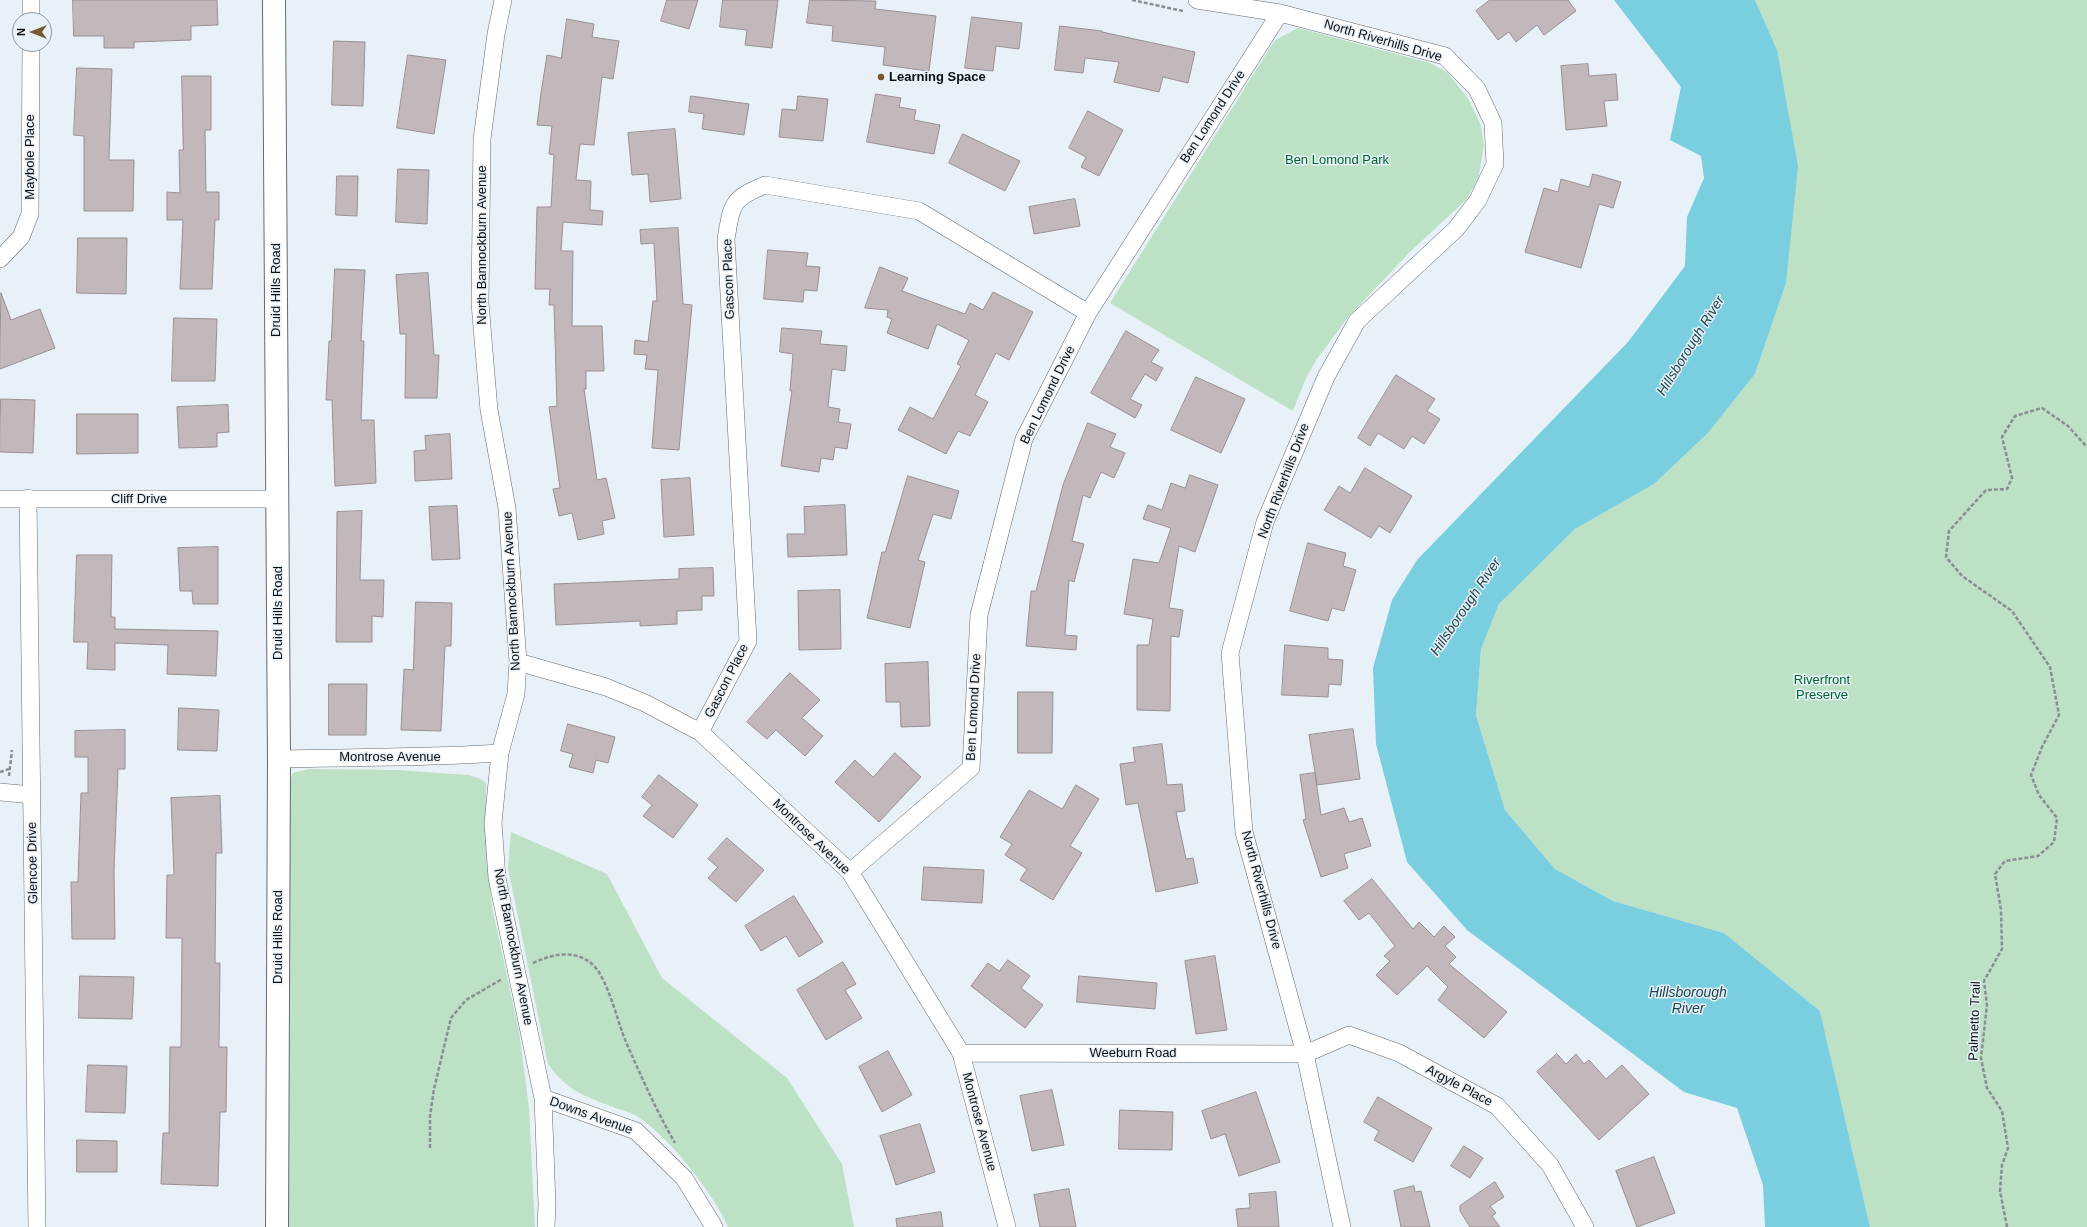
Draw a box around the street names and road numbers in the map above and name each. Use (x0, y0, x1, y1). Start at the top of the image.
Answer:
street label: North Riverhills Drive (1322, 17, 1444, 65)
street label: Ben Lomond Drive (1177, 68, 1249, 166)
street label: Maybole Place (22, 114, 38, 200)
street label: North Bannockburn Avenue (474, 165, 490, 325)
street label: Gascon Place (720, 238, 738, 320)
street label: Druid Hills Road (268, 243, 284, 337)
street label: Ben Lomond Drive (1017, 343, 1079, 447)
street label: North Riverhills Drive (1255, 421, 1313, 541)
street label: Cliff Drive (111, 491, 167, 507)
street label: North Bannockburn Avenue (500, 511, 524, 671)
street label: Druid Hills Road (270, 566, 286, 660)
street label: Gascon Place (702, 641, 752, 721)
street label: Ben Lomond Drive (963, 653, 985, 761)
street label: Montrose Avenue (339, 749, 441, 765)
street label: Montrose Avenue (769, 796, 853, 878)
street label: Glencoe Drive (24, 822, 42, 904)
street label: North Riverhills Drive (1238, 829, 1284, 951)
street label: North Bannockburn Avenue (490, 867, 536, 1027)
street label: Druid Hills Road (270, 890, 286, 984)
street label: Palmetto Trail (1966, 981, 1984, 1061)
street label: Weeburn Road (1089, 1045, 1177, 1061)
street label: Argyle Place (1423, 1062, 1495, 1110)
street label: Montrose Avenue (958, 1071, 1000, 1173)
street label: Downs Avenue (547, 1094, 635, 1138)

